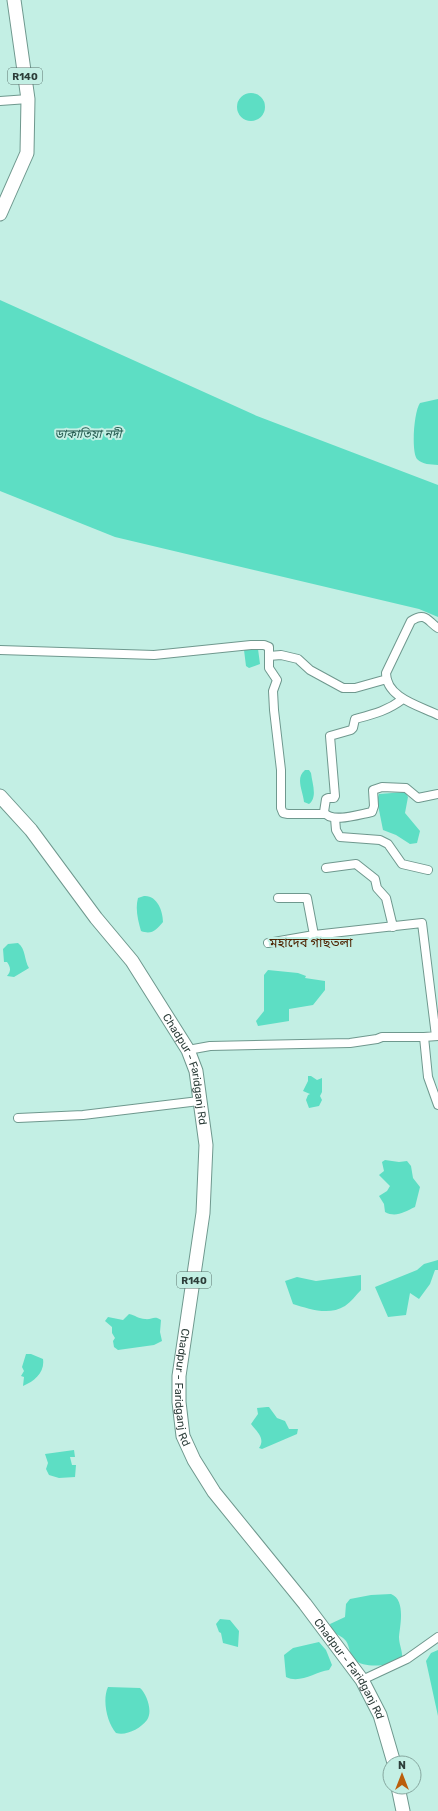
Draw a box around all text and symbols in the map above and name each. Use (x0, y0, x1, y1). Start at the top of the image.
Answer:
road number: R140 (8, 68, 42, 84)
water label: ডাকাতিয়া নদী (54, 427, 124, 441)
district label: মহাদেব গাছতলা (268, 935, 353, 950)
street label: Chadpur - Faridganj Rd (160, 1011, 209, 1126)
road number: R140 (177, 1272, 211, 1288)
street label: Chadpur - Faridganj Rd (172, 1328, 193, 1448)
street label: Chadpur - Faridganj Rd (311, 1616, 387, 1720)
north arrow (382, 1755, 422, 1795)
text: N (398, 1759, 406, 1772)

